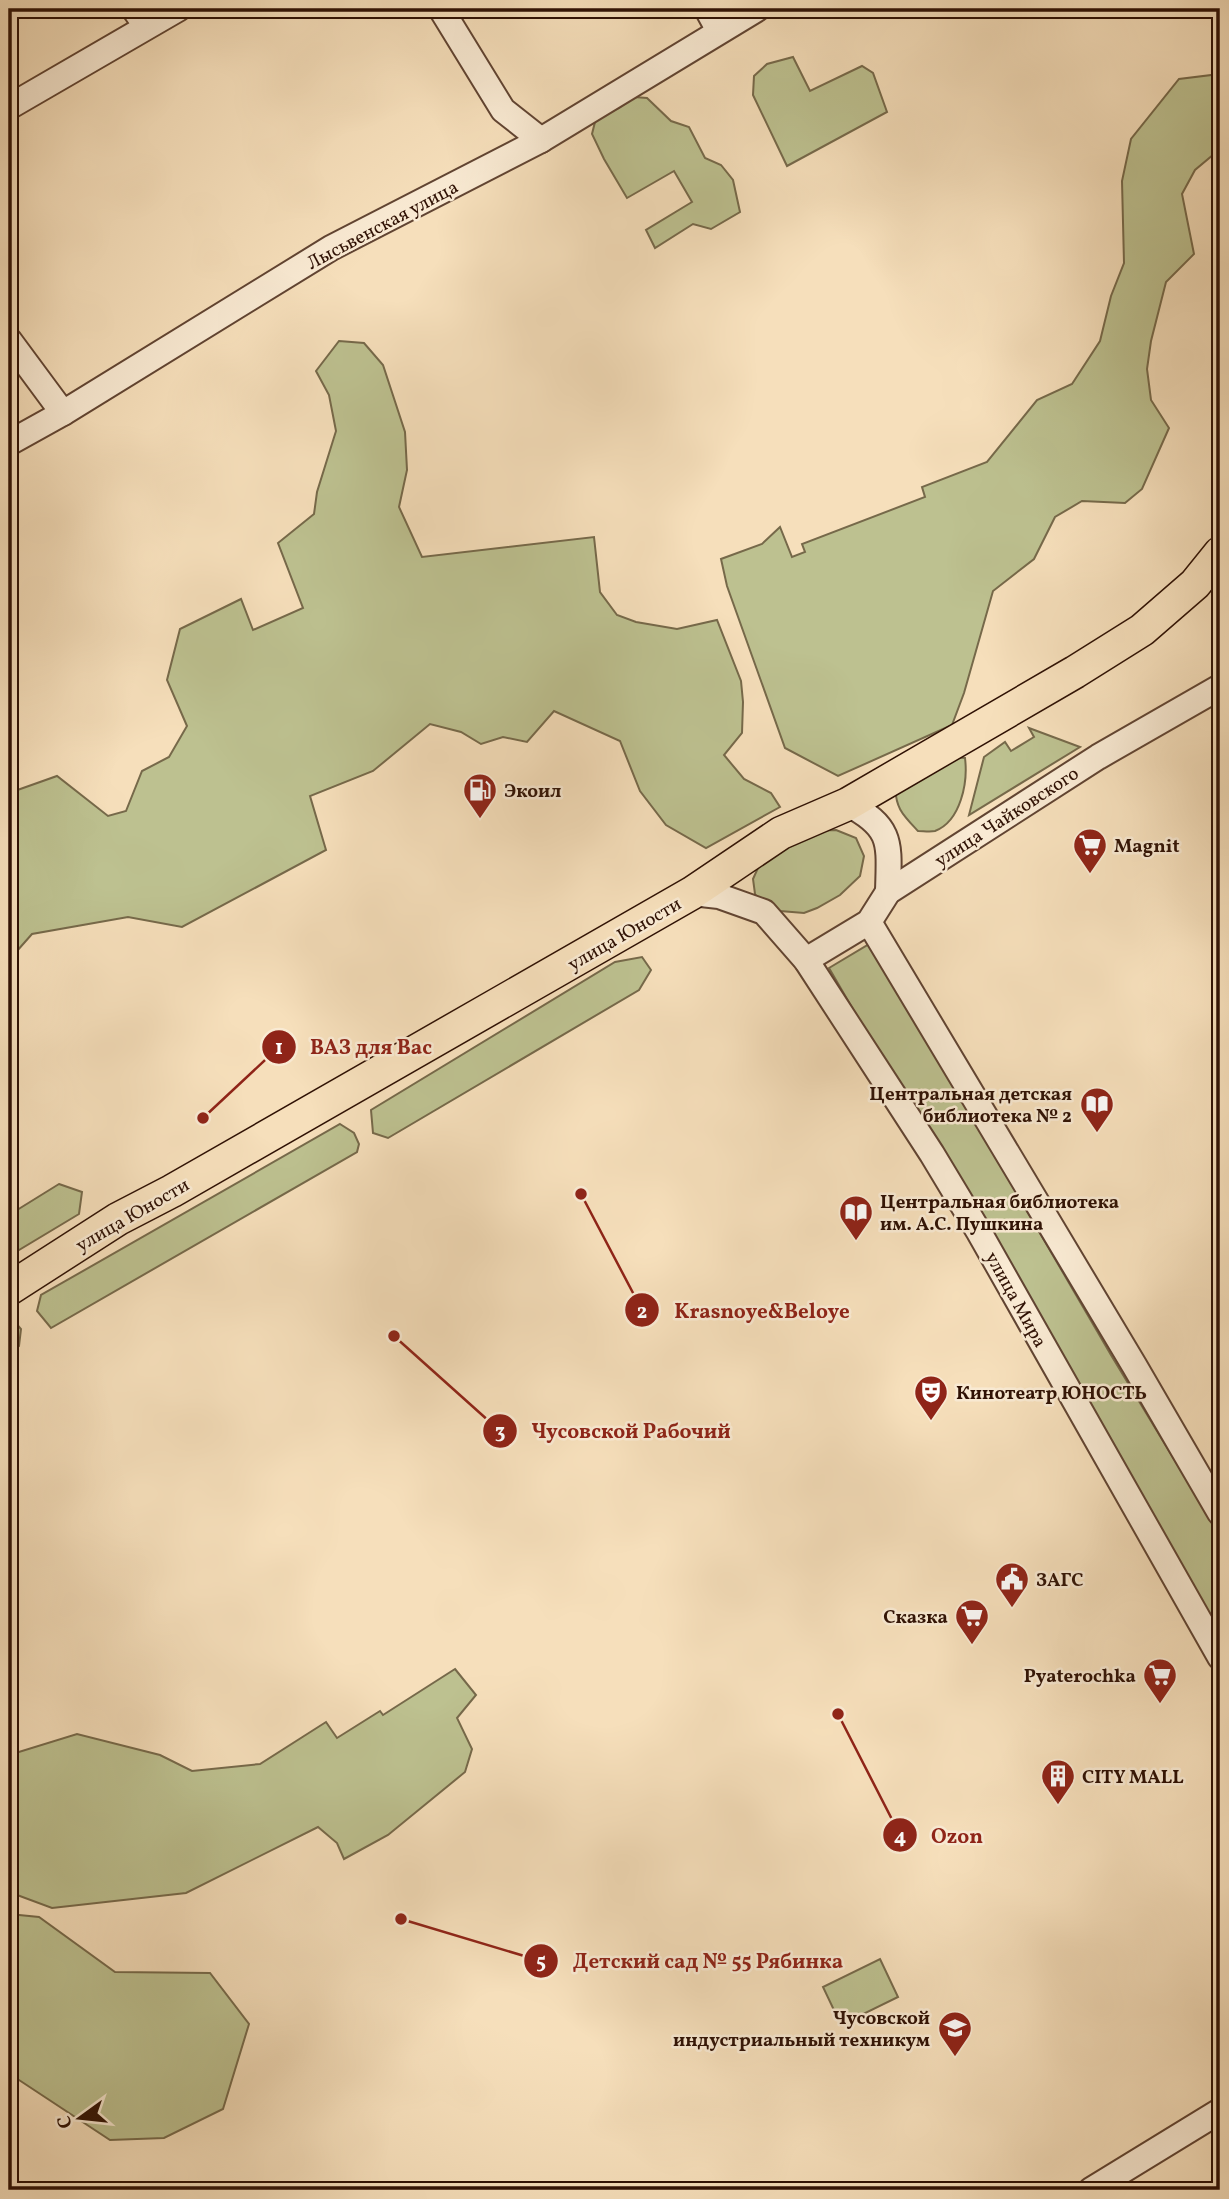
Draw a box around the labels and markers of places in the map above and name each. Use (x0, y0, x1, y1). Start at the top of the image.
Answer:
fuel station icon: Экоил (461, 771, 499, 820)
place label: Экоил (504, 779, 561, 805)
supermarket icon: Magnit (1071, 826, 1109, 875)
place label: Magnit (1114, 834, 1180, 860)
callout: ВАЗ для Вас (261, 1026, 446, 1068)
place label: Центральная детская библиотека № 2 (869, 1082, 1072, 1130)
library icon: Центральная детская библиотека № 2 (1078, 1085, 1116, 1134)
place label: Центральная библиотека им. А.С. Пушкина (880, 1190, 1119, 1238)
library icon: Центральная библиотека им. А.С. Пушкина (837, 1193, 875, 1242)
callout: Krasnoye&Beloye (625, 1289, 863, 1331)
theatre icon: Кинотеатр ЮНОСТЬ (912, 1373, 950, 1422)
place label: Кинотеатр ЮНОСТЬ (956, 1381, 1147, 1407)
callout: Чусовской Рабочий (482, 1410, 745, 1452)
public building icon: ЗАГС (993, 1560, 1031, 1609)
place label: ЗАГС (1036, 1568, 1083, 1594)
supermarket icon: Сказка (953, 1597, 991, 1646)
place label: Сказка (883, 1605, 948, 1631)
supermarket icon: Pyaterochka (1141, 1656, 1179, 1705)
place label: Pyaterochka (1024, 1664, 1136, 1690)
building icon: CITY MALL (1039, 1757, 1077, 1806)
place label: CITY MALL (1082, 1765, 1184, 1791)
callout: Ozon (882, 1814, 997, 1856)
callout: Детский сад № 55 Рябинка (524, 1940, 857, 1982)
place label: Чусовской индустриальный техникум (673, 2006, 930, 2054)
school or university icon: Чусовской индустриальный техникум (936, 2009, 974, 2058)

